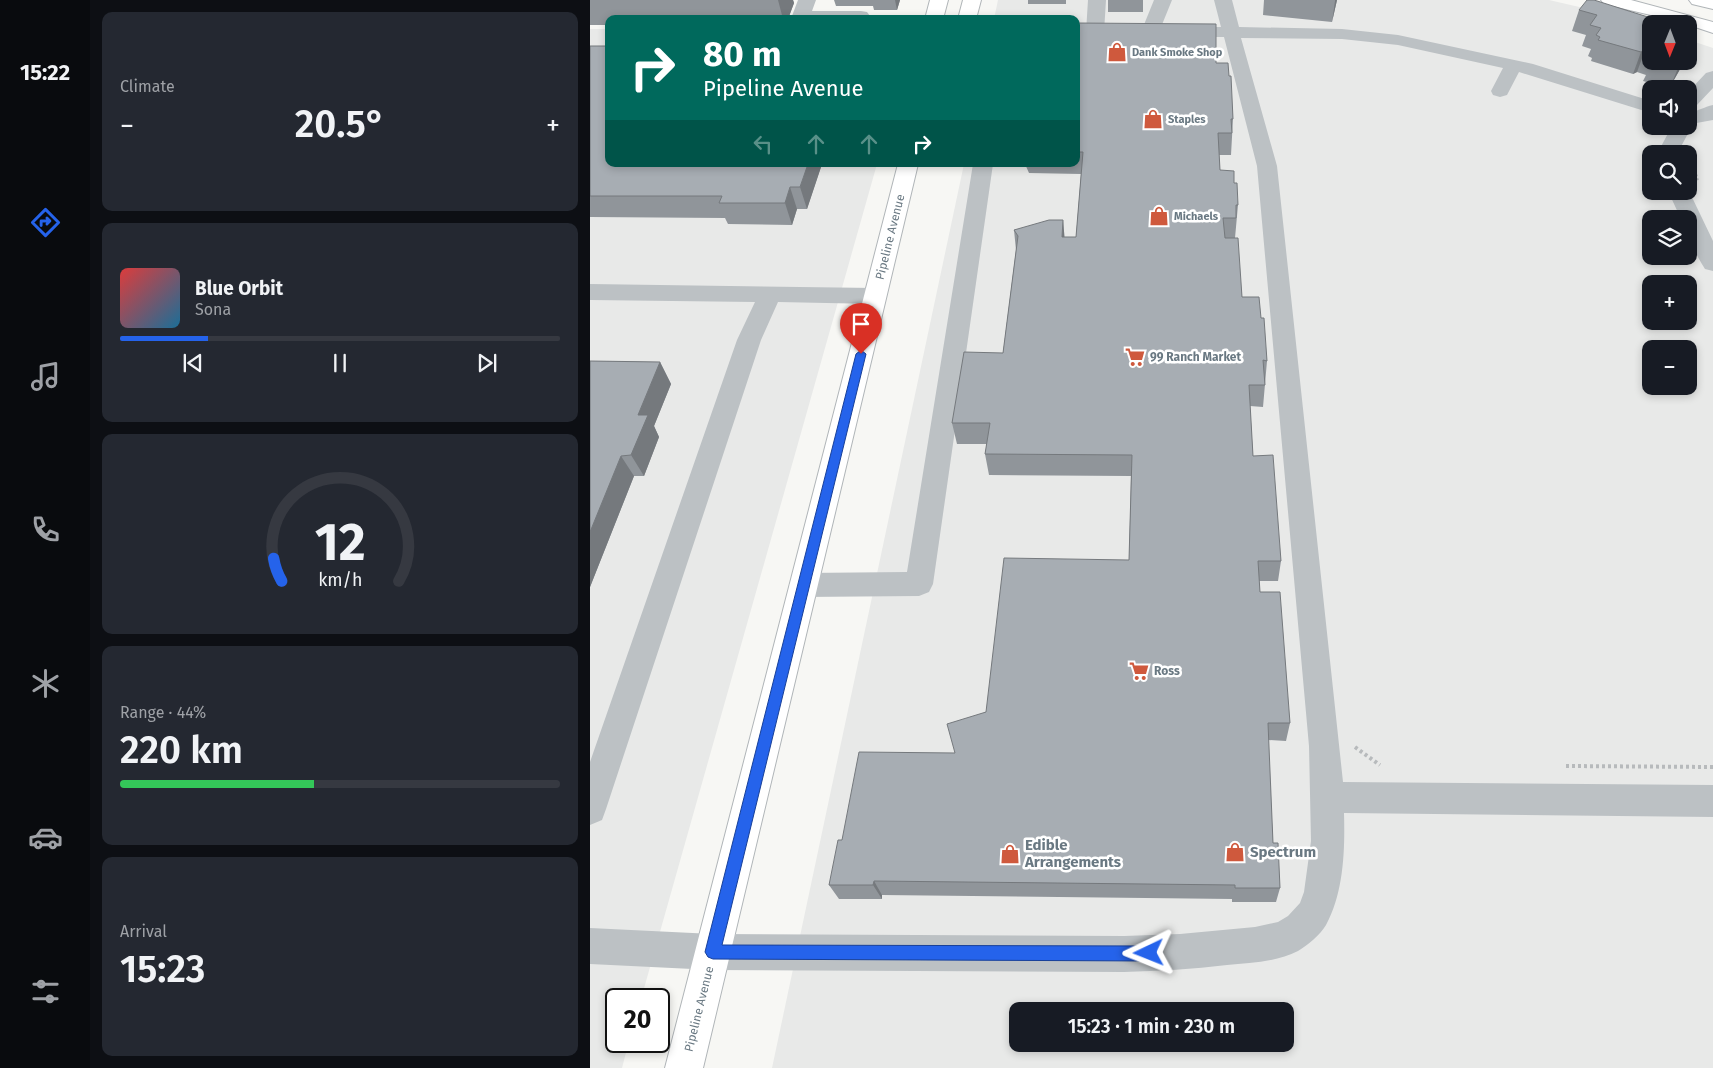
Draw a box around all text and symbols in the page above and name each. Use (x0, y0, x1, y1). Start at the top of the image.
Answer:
north arrow (1642, 15, 1698, 70)
map controls (1642, 15, 1697, 395)
text: 80 m (703, 33, 782, 75)
icon: right (620, 35, 685, 100)
shop icon: Dank Smoke Shop (1106, 41, 1128, 63)
place label: Dank Smoke Shop (1132, 46, 1223, 59)
text: 15:22 (20, 59, 70, 86)
text: Pipeline Avenue (703, 75, 863, 102)
text: Climate (120, 77, 175, 96)
button: sound (1642, 80, 1697, 135)
text: 20.5° (295, 101, 385, 147)
shop icon: Staples (1142, 108, 1164, 130)
text: − (120, 109, 134, 142)
text: + (546, 109, 560, 142)
place label: Staples (1168, 113, 1206, 126)
icon: left (749, 130, 777, 158)
icon: ahead (802, 130, 830, 158)
icon: ahead (855, 130, 883, 158)
icon: right (908, 130, 936, 158)
button: search (1642, 145, 1697, 200)
street label: Pipeline Avenue (873, 193, 907, 281)
icon: directions (28, 205, 63, 240)
shop icon: Michaels (1148, 205, 1170, 227)
place label: Michaels (1174, 210, 1219, 223)
button: layers (1642, 210, 1697, 265)
button: + (1642, 275, 1697, 330)
text: Blue Orbit (195, 277, 283, 300)
text: Sona (195, 300, 231, 319)
pin (840, 303, 882, 354)
icon: arrive (847, 310, 875, 338)
button: − (1642, 340, 1697, 395)
supermarket icon: 99 Ranch Market (1124, 346, 1146, 368)
icon: previous (179, 349, 207, 377)
icon: pause (326, 349, 354, 377)
icon: next (473, 349, 501, 377)
place label: 99 Ranch Market (1150, 350, 1241, 364)
icon: music (28, 359, 63, 394)
text: 12 (314, 511, 366, 574)
icon: phone (28, 512, 63, 547)
text: km/h (318, 569, 362, 591)
supermarket icon: Ross (1128, 660, 1150, 682)
place label: Ross (1154, 664, 1180, 678)
icon: climate (28, 666, 63, 701)
text: Range · 44% (120, 703, 206, 722)
text: 220 km (120, 727, 243, 773)
icon: car (28, 820, 63, 855)
place label: Edible Arrangements (1024, 836, 1121, 871)
shop icon: Spectrum (1224, 841, 1246, 863)
shop icon: Edible Arrangements (999, 843, 1021, 865)
place label: Spectrum (1250, 843, 1316, 861)
text: Arrival (120, 922, 167, 941)
position arrow (1122, 926, 1174, 978)
text: 15:23 (120, 946, 205, 992)
street label: Pipeline Avenue (682, 965, 716, 1053)
icon: filters (28, 974, 63, 1009)
speed limit sign: 20 (605, 988, 670, 1053)
text: 15:23 · 1 min · 230 m (1068, 1015, 1235, 1038)

